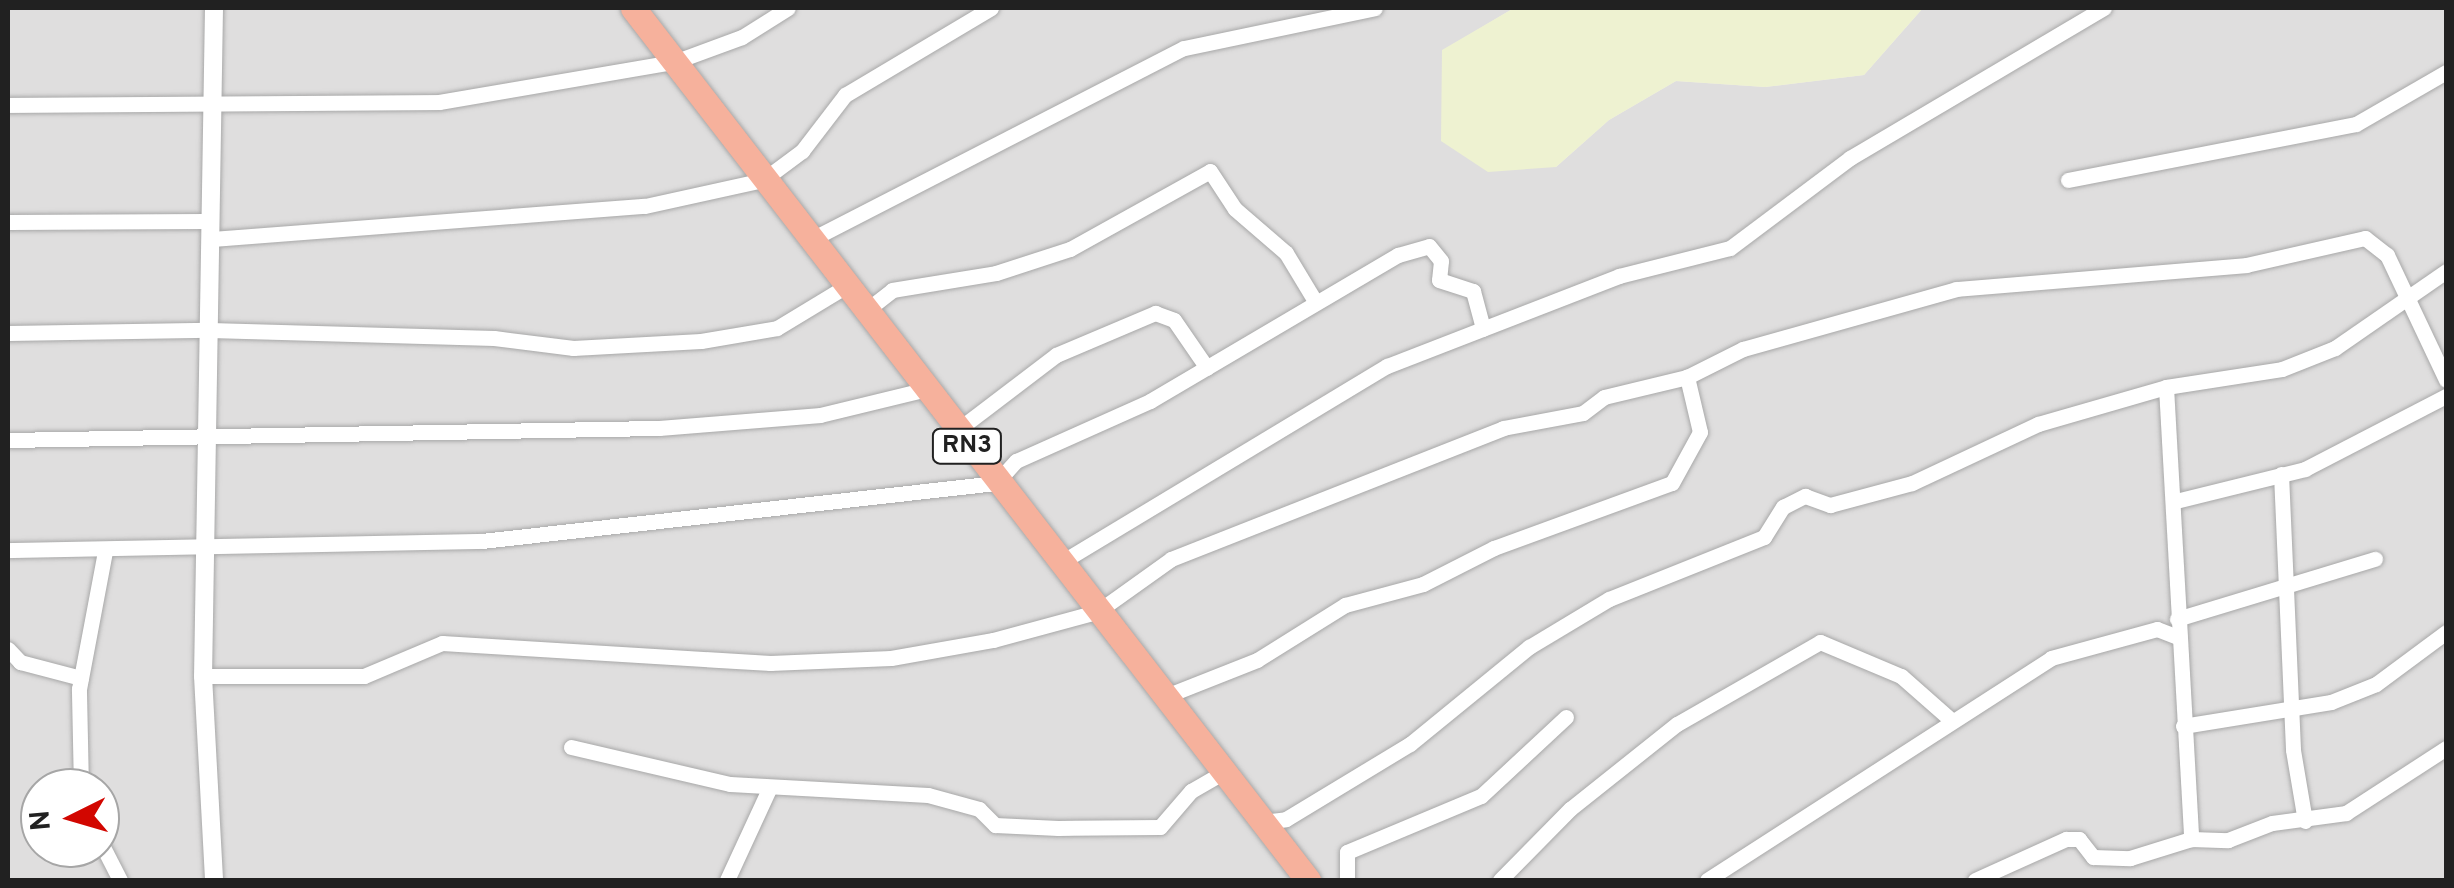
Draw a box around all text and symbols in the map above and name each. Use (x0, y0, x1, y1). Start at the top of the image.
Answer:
road number: RN3 (930, 426, 1004, 466)
north arrow (20, 768, 120, 868)
text: N (23, 809, 61, 832)

